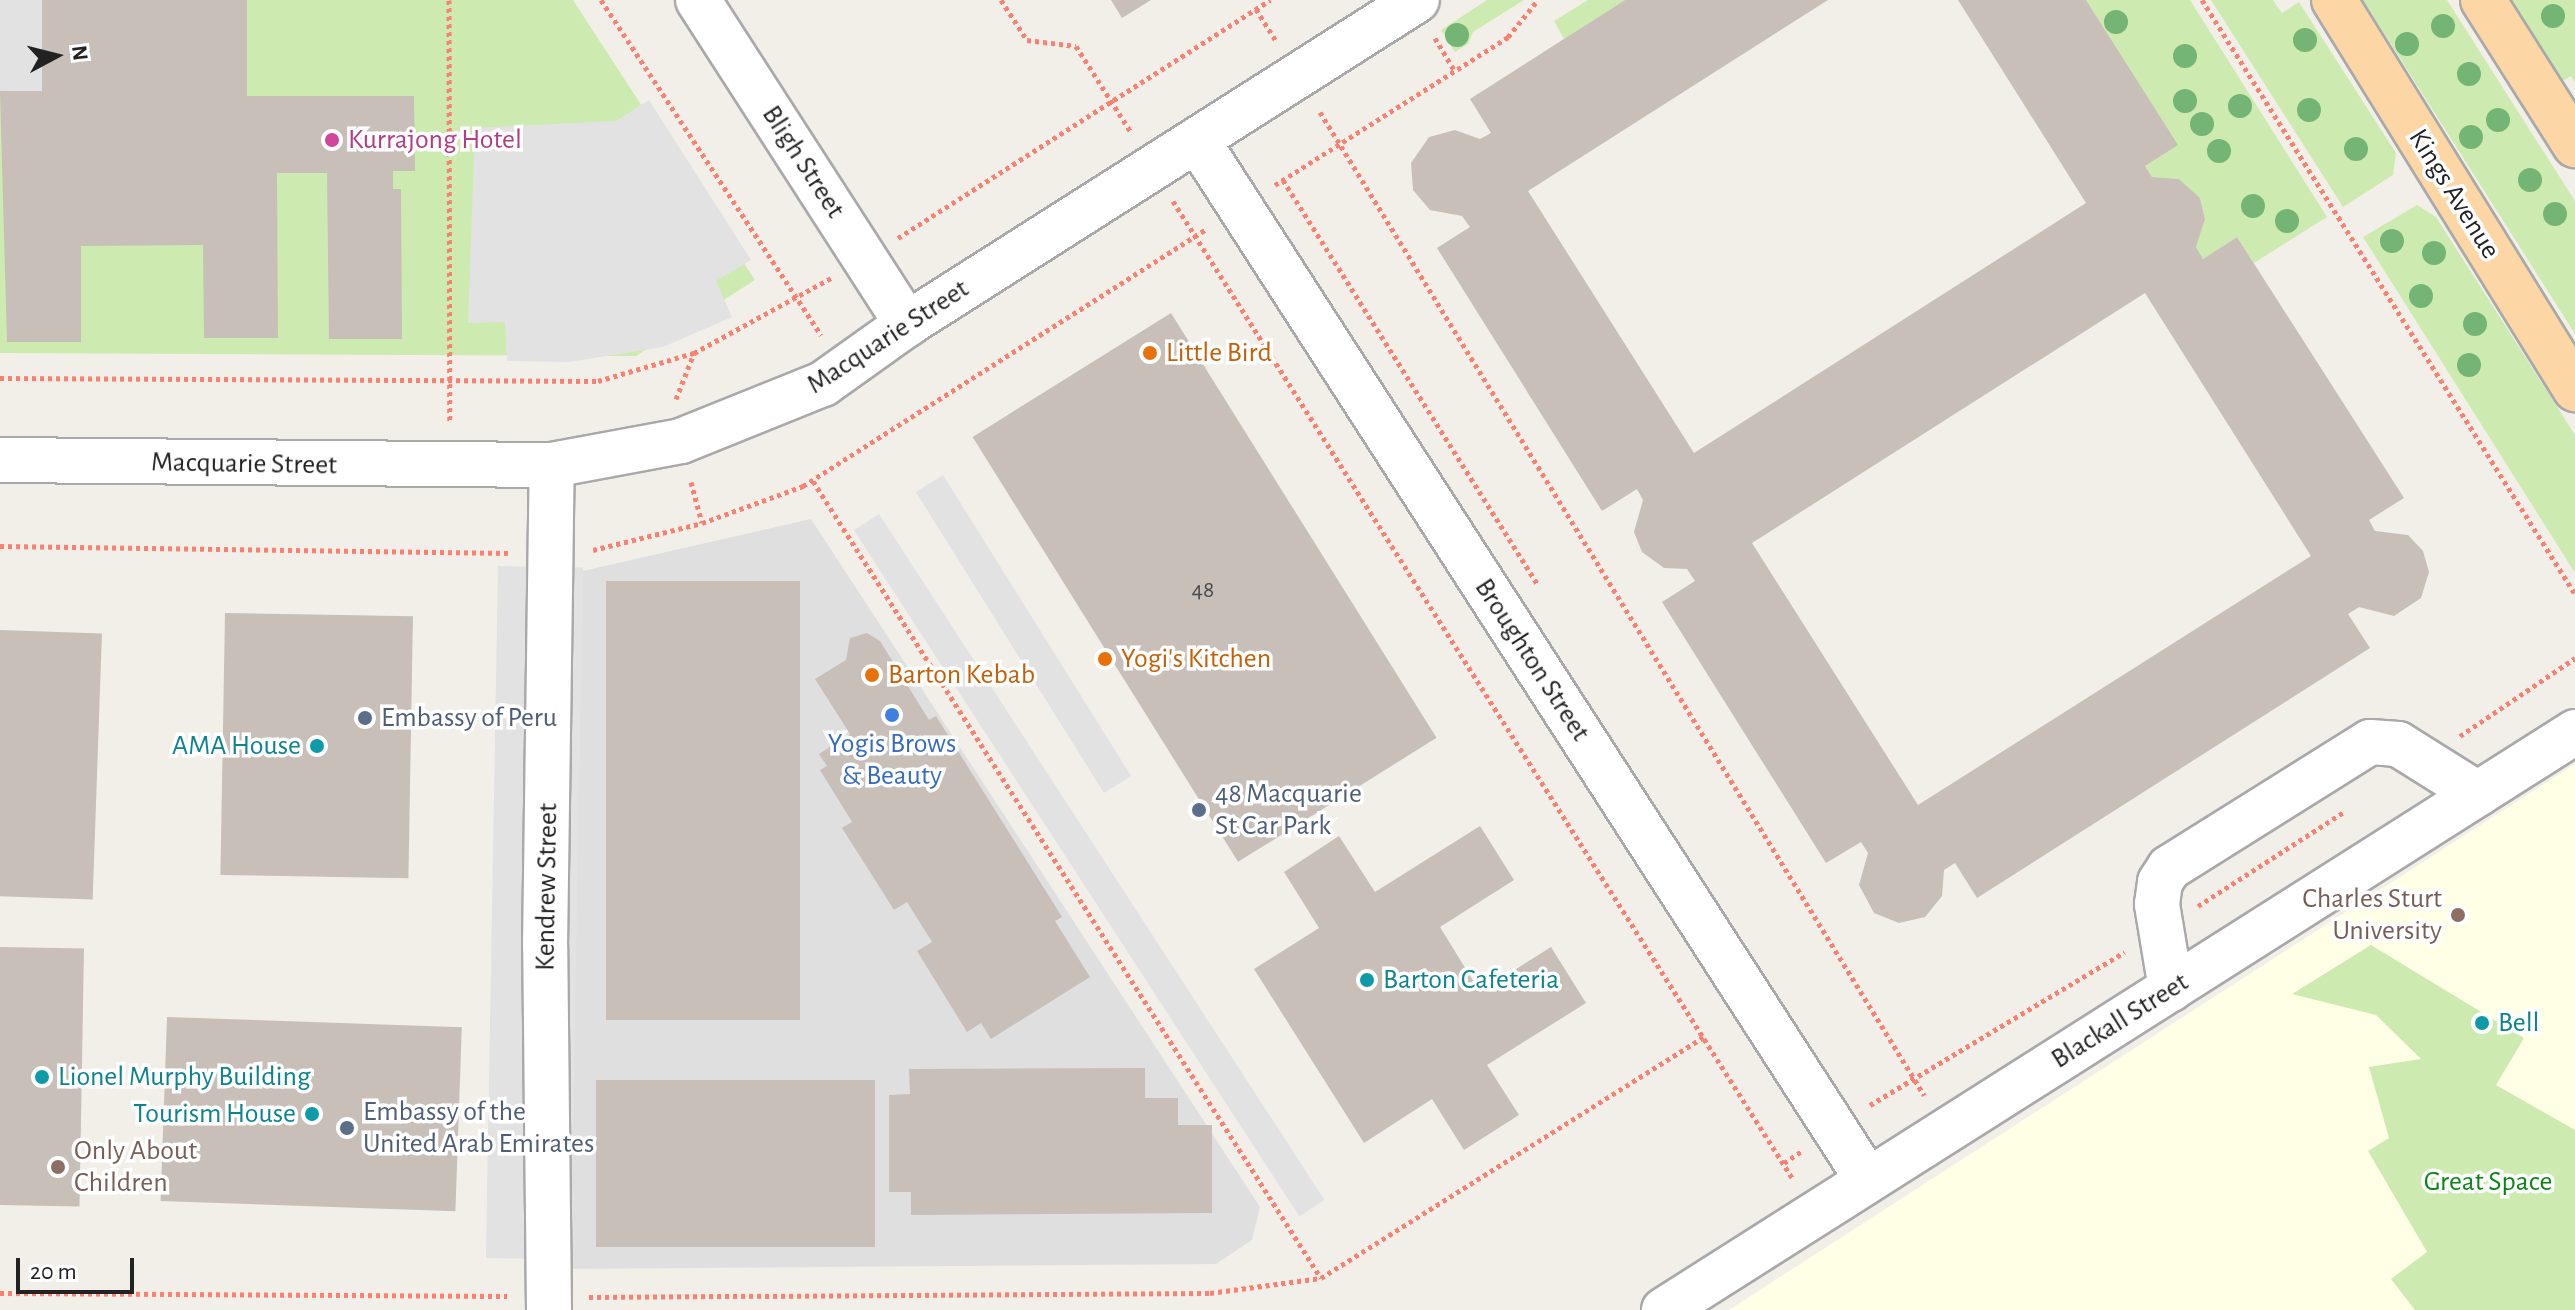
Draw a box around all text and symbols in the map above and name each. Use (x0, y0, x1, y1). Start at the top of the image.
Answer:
north arrow (16, 16, 96, 96)
text: N (68, 44, 92, 62)
street label: Bligh Street (754, 99, 852, 225)
place label: Kurrajong Hotel (348, 123, 522, 157)
street label: Kings Avenue (2401, 123, 2507, 265)
marker: Kurrajong Hotel (323, 131, 341, 149)
street label: Macquarie Street (801, 272, 975, 402)
place label: Little Bird (1166, 336, 1272, 370)
marker: Little Bird (1141, 344, 1159, 362)
street label: Macquarie Street (151, 446, 337, 482)
street label: Broughton Street (1467, 572, 1597, 748)
house number: 48 (1192, 577, 1214, 605)
place label: Yogi's Kitchen (1121, 642, 1271, 676)
marker: Yogi's Kitchen (1096, 650, 1114, 668)
place label: Barton Kebab (888, 658, 1035, 692)
marker: Barton Kebab (863, 666, 881, 684)
place label: Embassy of Peru (381, 701, 557, 735)
marker: Yogis Brows & Beauty (883, 706, 901, 724)
marker: Embassy of Peru (356, 709, 374, 727)
place label: Yogis Brows & Beauty (828, 727, 956, 793)
place label: AMA House (172, 729, 301, 763)
marker: AMA House (308, 737, 326, 755)
place label: 48 Macquarie St Car Park (1215, 777, 1362, 843)
marker: 48 Macquarie St Car Park (1190, 801, 1208, 819)
street label: Kendrew Street (529, 803, 565, 971)
place label: Charles Sturt University (2302, 882, 2442, 948)
marker: Charles Sturt University (2449, 906, 2467, 924)
place label: Barton Cafeteria (1383, 963, 1559, 997)
street label: Blackall Street (2045, 966, 2195, 1076)
marker: Barton Cafeteria (1358, 971, 1376, 989)
place label: Bell (2498, 1006, 2539, 1040)
marker: Bell (2473, 1014, 2491, 1032)
place label: Lionel Murphy Building (58, 1060, 311, 1094)
marker: Lionel Murphy Building (33, 1068, 51, 1086)
place label: Embassy of the United Arab Emirates (363, 1095, 594, 1161)
place label: Tourism House (133, 1097, 296, 1131)
marker: Tourism House (303, 1105, 321, 1123)
marker: Embassy of the United Arab Emirates (338, 1119, 356, 1137)
place label: Only About Children (74, 1134, 197, 1200)
marker: Only About Children (49, 1158, 67, 1176)
park label: Great Space (2424, 1165, 2552, 1199)
scale bar (20, 1242, 138, 1292)
text: 20 m (30, 1260, 77, 1284)

